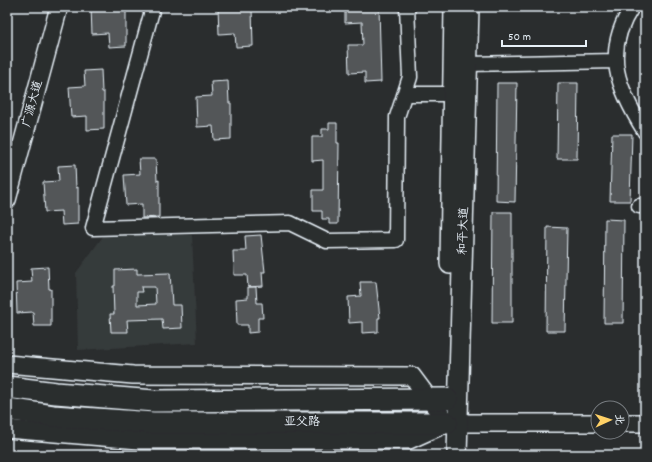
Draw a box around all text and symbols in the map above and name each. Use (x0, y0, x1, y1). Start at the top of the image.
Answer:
scale bar (502, 22, 586, 48)
text: 50 m (508, 29, 531, 46)
street label: 广源大道 (19, 79, 47, 129)
street label: 和平大道 (455, 207, 473, 255)
north arrow (590, 400, 630, 440)
street label: 亚父路 (284, 414, 320, 431)
text: 北 (610, 414, 626, 425)

